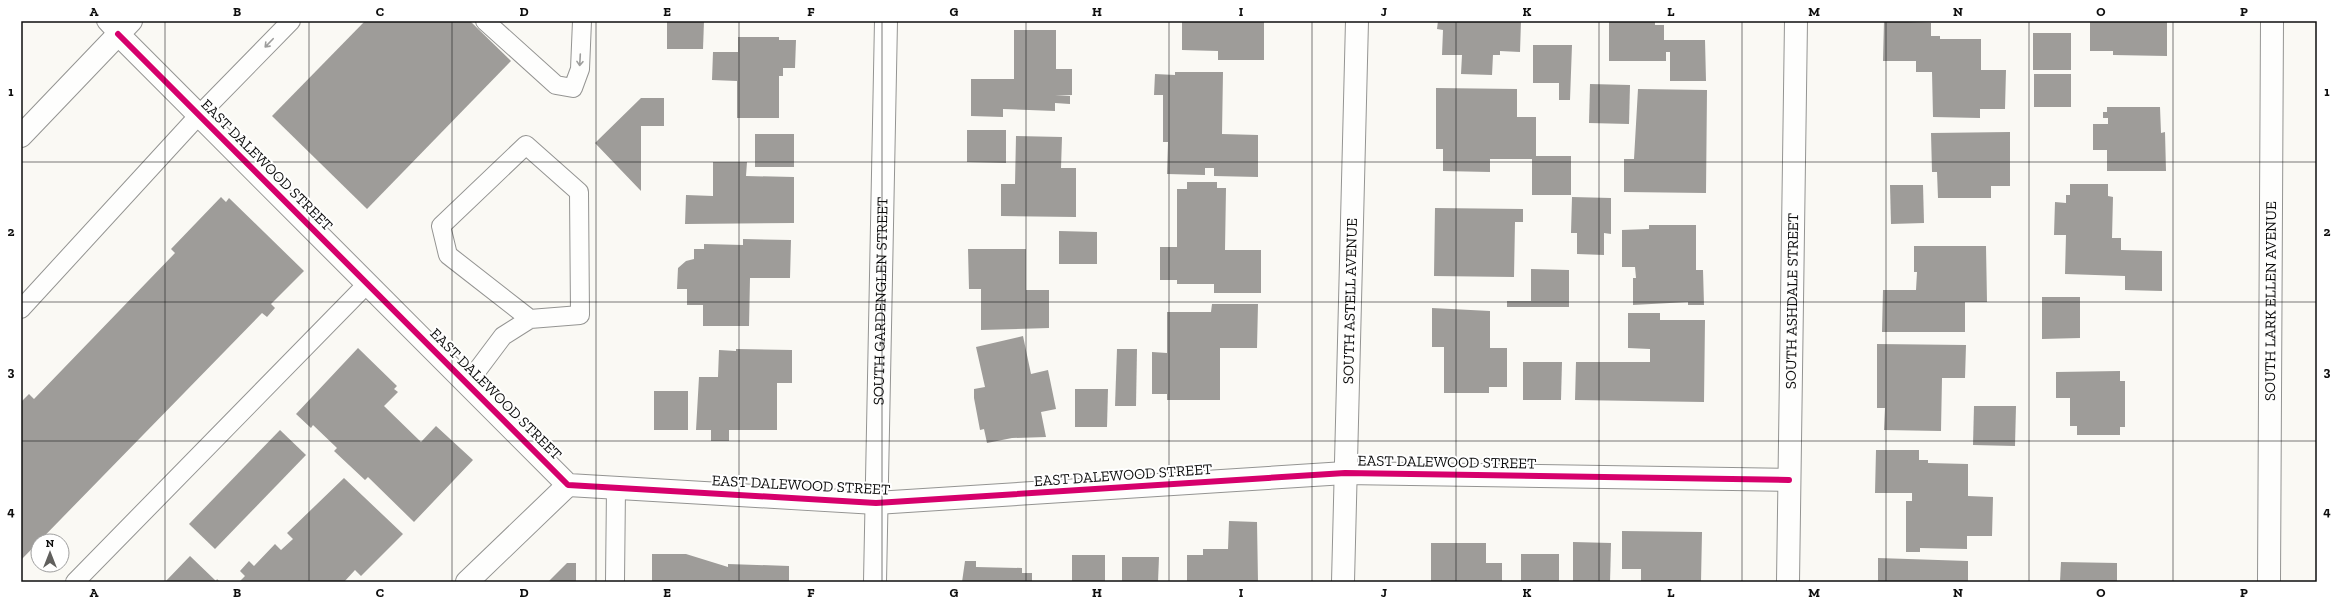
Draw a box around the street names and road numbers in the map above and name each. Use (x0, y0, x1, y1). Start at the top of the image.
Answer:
street label: EAST DALEWOOD STREET (197, 95, 337, 235)
street label: SOUTH GARDENGLEN STREET (869, 197, 892, 405)
street label: SOUTH LARK ELLEN AVENUE (2261, 201, 2280, 401)
street label: SOUTH ASHDALE STREET (1782, 213, 1802, 389)
street label: SOUTH ASTELL AVENUE (1339, 218, 1361, 384)
street label: EAST DALEWOOD STREET (426, 324, 566, 464)
street label: EAST DALEWOOD STREET (1358, 451, 1536, 473)
street label: EAST DALEWOOD STREET (1033, 460, 1213, 490)
street label: EAST DALEWOOD STREET (711, 471, 891, 499)

